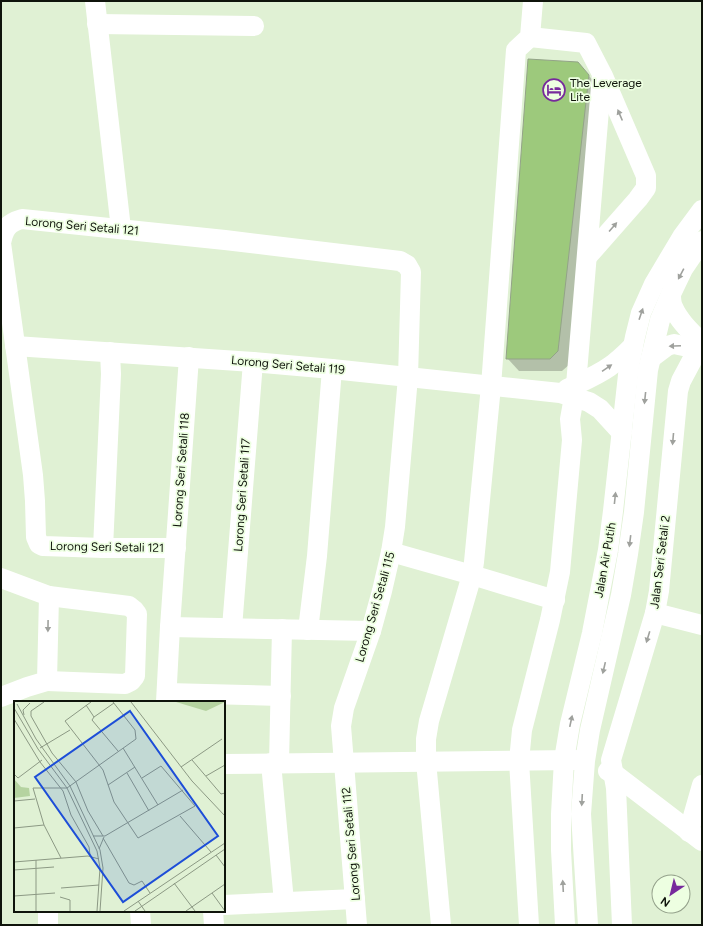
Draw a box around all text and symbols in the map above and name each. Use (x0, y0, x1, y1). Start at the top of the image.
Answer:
place label: The Leverage Lite (570, 76, 642, 104)
hotel icon: The Leverage Lite (541, 77, 567, 103)
one-way arrow (617, 109, 623, 121)
street label: Lorong Seri Setali 121 (25, 214, 139, 238)
one-way arrow (608, 222, 617, 233)
one-way arrow (678, 268, 684, 280)
one-way arrow (639, 308, 645, 320)
one-way arrow (669, 342, 681, 349)
street label: Lorong Seri Setali 119 (230, 353, 346, 377)
one-way arrow (602, 364, 612, 372)
one-way arrow (642, 391, 648, 404)
street label: Lorong Seri Setali 118 (170, 412, 192, 528)
one-way arrow (670, 433, 676, 445)
street label: Lorong Seri Setali 117 (231, 437, 253, 552)
one-way arrow (611, 492, 618, 504)
street label: Jalan Seri Setali 2 (647, 514, 673, 610)
street label: Jalan Air Putih (591, 521, 619, 599)
one-way arrow (627, 535, 633, 547)
street label: Lorong Seri Setali 121 (50, 539, 164, 555)
street label: Lorong Seri Setali 115 (353, 550, 398, 664)
one-way arrow (45, 620, 51, 633)
one-way arrow (644, 631, 650, 643)
one-way arrow (601, 662, 607, 674)
inset map (14, 701, 225, 912)
one-way arrow (568, 715, 574, 728)
street label: Lorong Seri Setali 112 (339, 787, 363, 901)
one-way arrow (579, 794, 586, 806)
north arrow (651, 874, 691, 914)
one-way arrow (560, 879, 566, 892)
text: N (658, 894, 673, 910)

